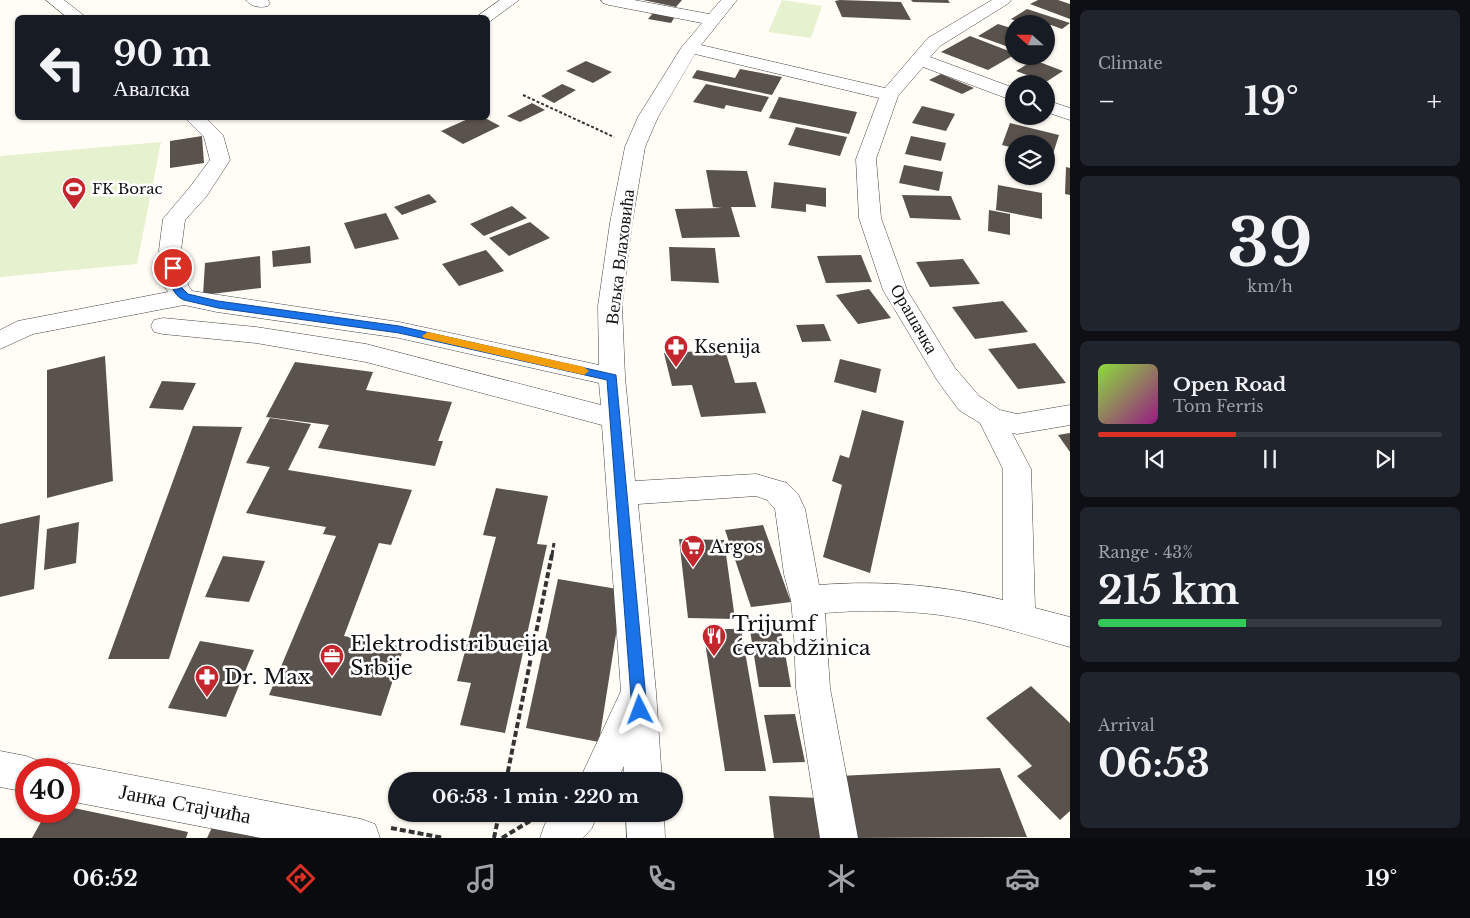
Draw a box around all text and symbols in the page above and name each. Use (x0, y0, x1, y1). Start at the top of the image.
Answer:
north arrow (1005, 15, 1055, 65)
map controls (1005, 15, 1055, 185)
text: 90 m (113, 32, 211, 75)
icon: left (30, 35, 95, 100)
text: Climate (1098, 53, 1163, 73)
text: Авалска (113, 75, 190, 102)
button: search (1005, 75, 1055, 125)
text: 19° (1244, 78, 1299, 125)
text: − (1098, 84, 1116, 119)
text: + (1427, 84, 1442, 119)
button: layers (1005, 135, 1055, 185)
sports icon: FK Borac (61, 176, 87, 210)
place label: FK Borac (92, 179, 163, 198)
street label: Вељка Влаховића (601, 188, 639, 326)
text: 39 (1227, 203, 1313, 284)
pin (152, 247, 194, 289)
icon: arrive (159, 254, 187, 282)
text: km/h (1247, 276, 1293, 296)
street label: Орашачка (885, 280, 943, 358)
pharmacy icon: Ksenija (663, 334, 689, 368)
place label: Ksenija (694, 336, 761, 358)
text: Open Road (1173, 373, 1286, 396)
text: Tom Ferris (1173, 396, 1264, 416)
icon: previous (1141, 445, 1169, 473)
icon: pause (1256, 445, 1284, 473)
icon: next (1371, 445, 1399, 473)
supermarket icon: Argos (680, 534, 706, 568)
place label: Argos (709, 536, 763, 558)
text: Range · 43% (1098, 542, 1193, 562)
text: 215 km (1098, 567, 1239, 614)
place label: Trijumf ćevabdžinica (732, 611, 871, 661)
restaurant icon: Trijumf ćevabdžinica (701, 623, 727, 657)
place label: Elektrodistribucija Srbije (350, 631, 549, 681)
office icon: Elektrodistribucija Srbije (319, 643, 345, 677)
pharmacy icon: Dr. Max (194, 664, 220, 698)
place label: Dr. Max (224, 664, 311, 690)
position arrow (613, 683, 665, 735)
text: Arrival (1098, 715, 1155, 735)
text: 06:53 (1098, 740, 1210, 787)
speed limit sign: 40 (15, 758, 80, 823)
street label: Јанка Стајчића (117, 778, 254, 830)
text: 06:53 · 1 min · 220 m (432, 785, 639, 808)
icon: directions (283, 861, 318, 896)
icon: music (464, 861, 499, 896)
icon: phone (644, 861, 679, 896)
icon: climate (824, 861, 859, 896)
icon: car (1005, 861, 1040, 896)
icon: filters (1185, 861, 1220, 896)
text: 06:52 (73, 865, 138, 892)
text: 19° (1365, 865, 1397, 892)

